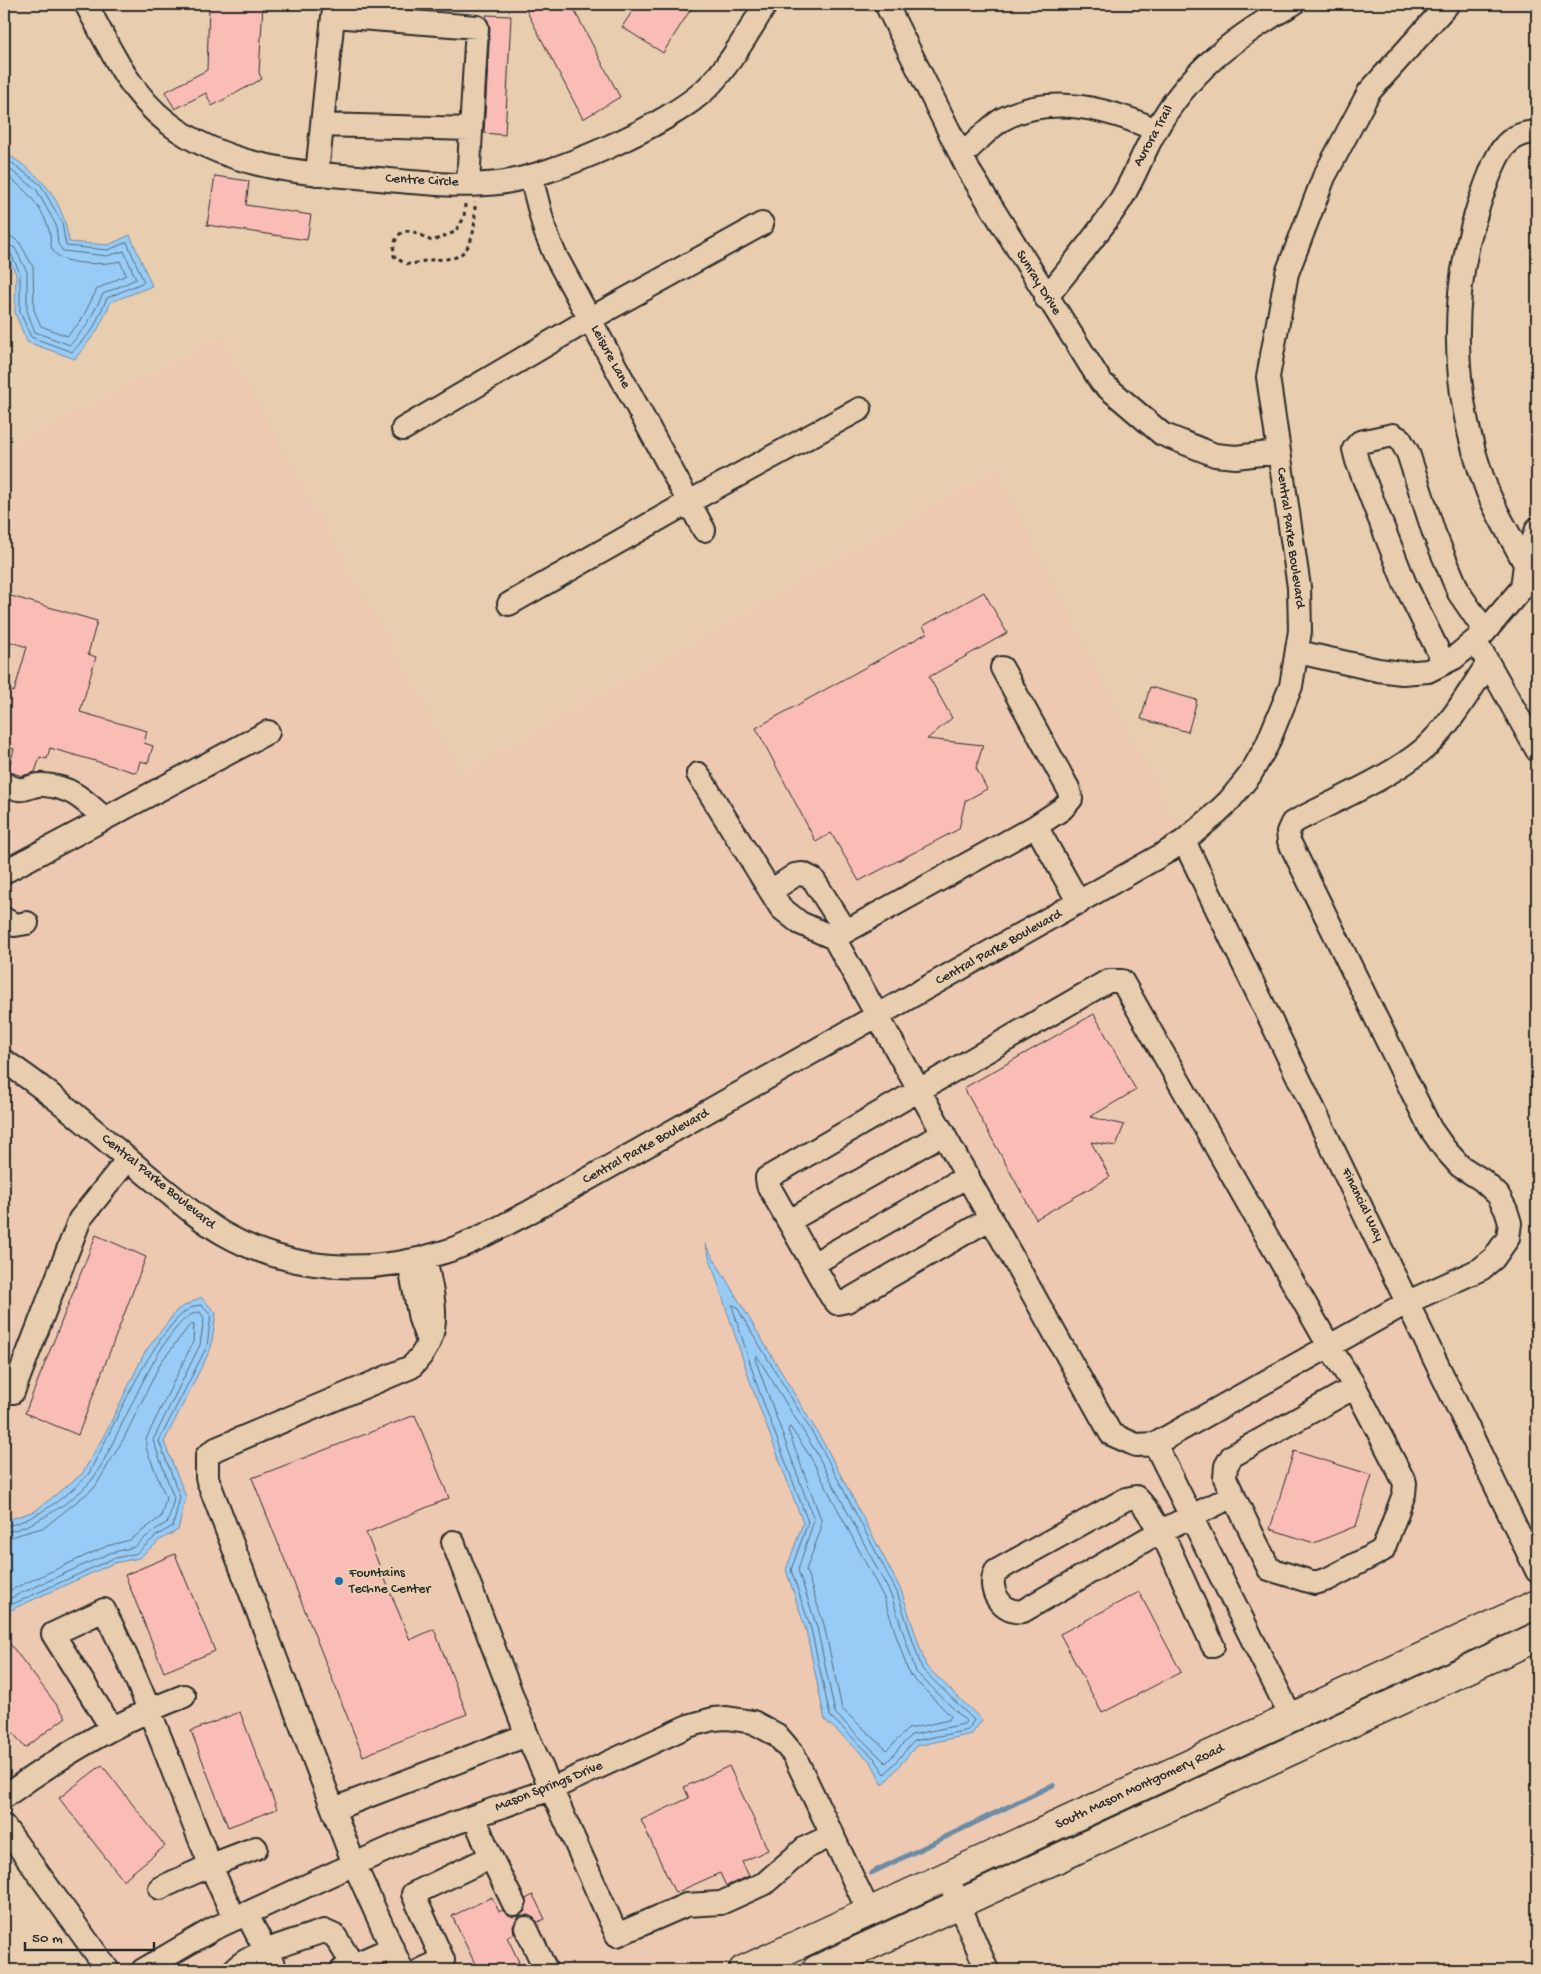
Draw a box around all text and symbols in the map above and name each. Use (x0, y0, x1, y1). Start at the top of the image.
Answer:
street label: Aurora Trail (1130, 102, 1178, 170)
street label: Centre Circle (385, 171, 460, 191)
street label: Sunray Drive (1011, 247, 1065, 319)
street label: Leisure Lane (586, 322, 634, 392)
street label: Central Parke Boulevard (1272, 467, 1309, 611)
street label: Central Parke Boulevard (933, 905, 1067, 990)
street label: Central Parke Boulevard (580, 1104, 714, 1189)
street label: Central Parke Boulevard (97, 1131, 220, 1234)
street label: Financial Way (1336, 1165, 1387, 1245)
place label: Fountains Techne Center (348, 1565, 431, 1598)
marker: Fountains Techne Center (333, 1575, 345, 1587)
street label: South Mason Montgomery Road (1053, 1740, 1229, 1834)
street label: Mason Springs Drive (493, 1757, 606, 1816)
scale bar (25, 1919, 154, 1951)
text: 50 m (32, 1930, 63, 1948)

